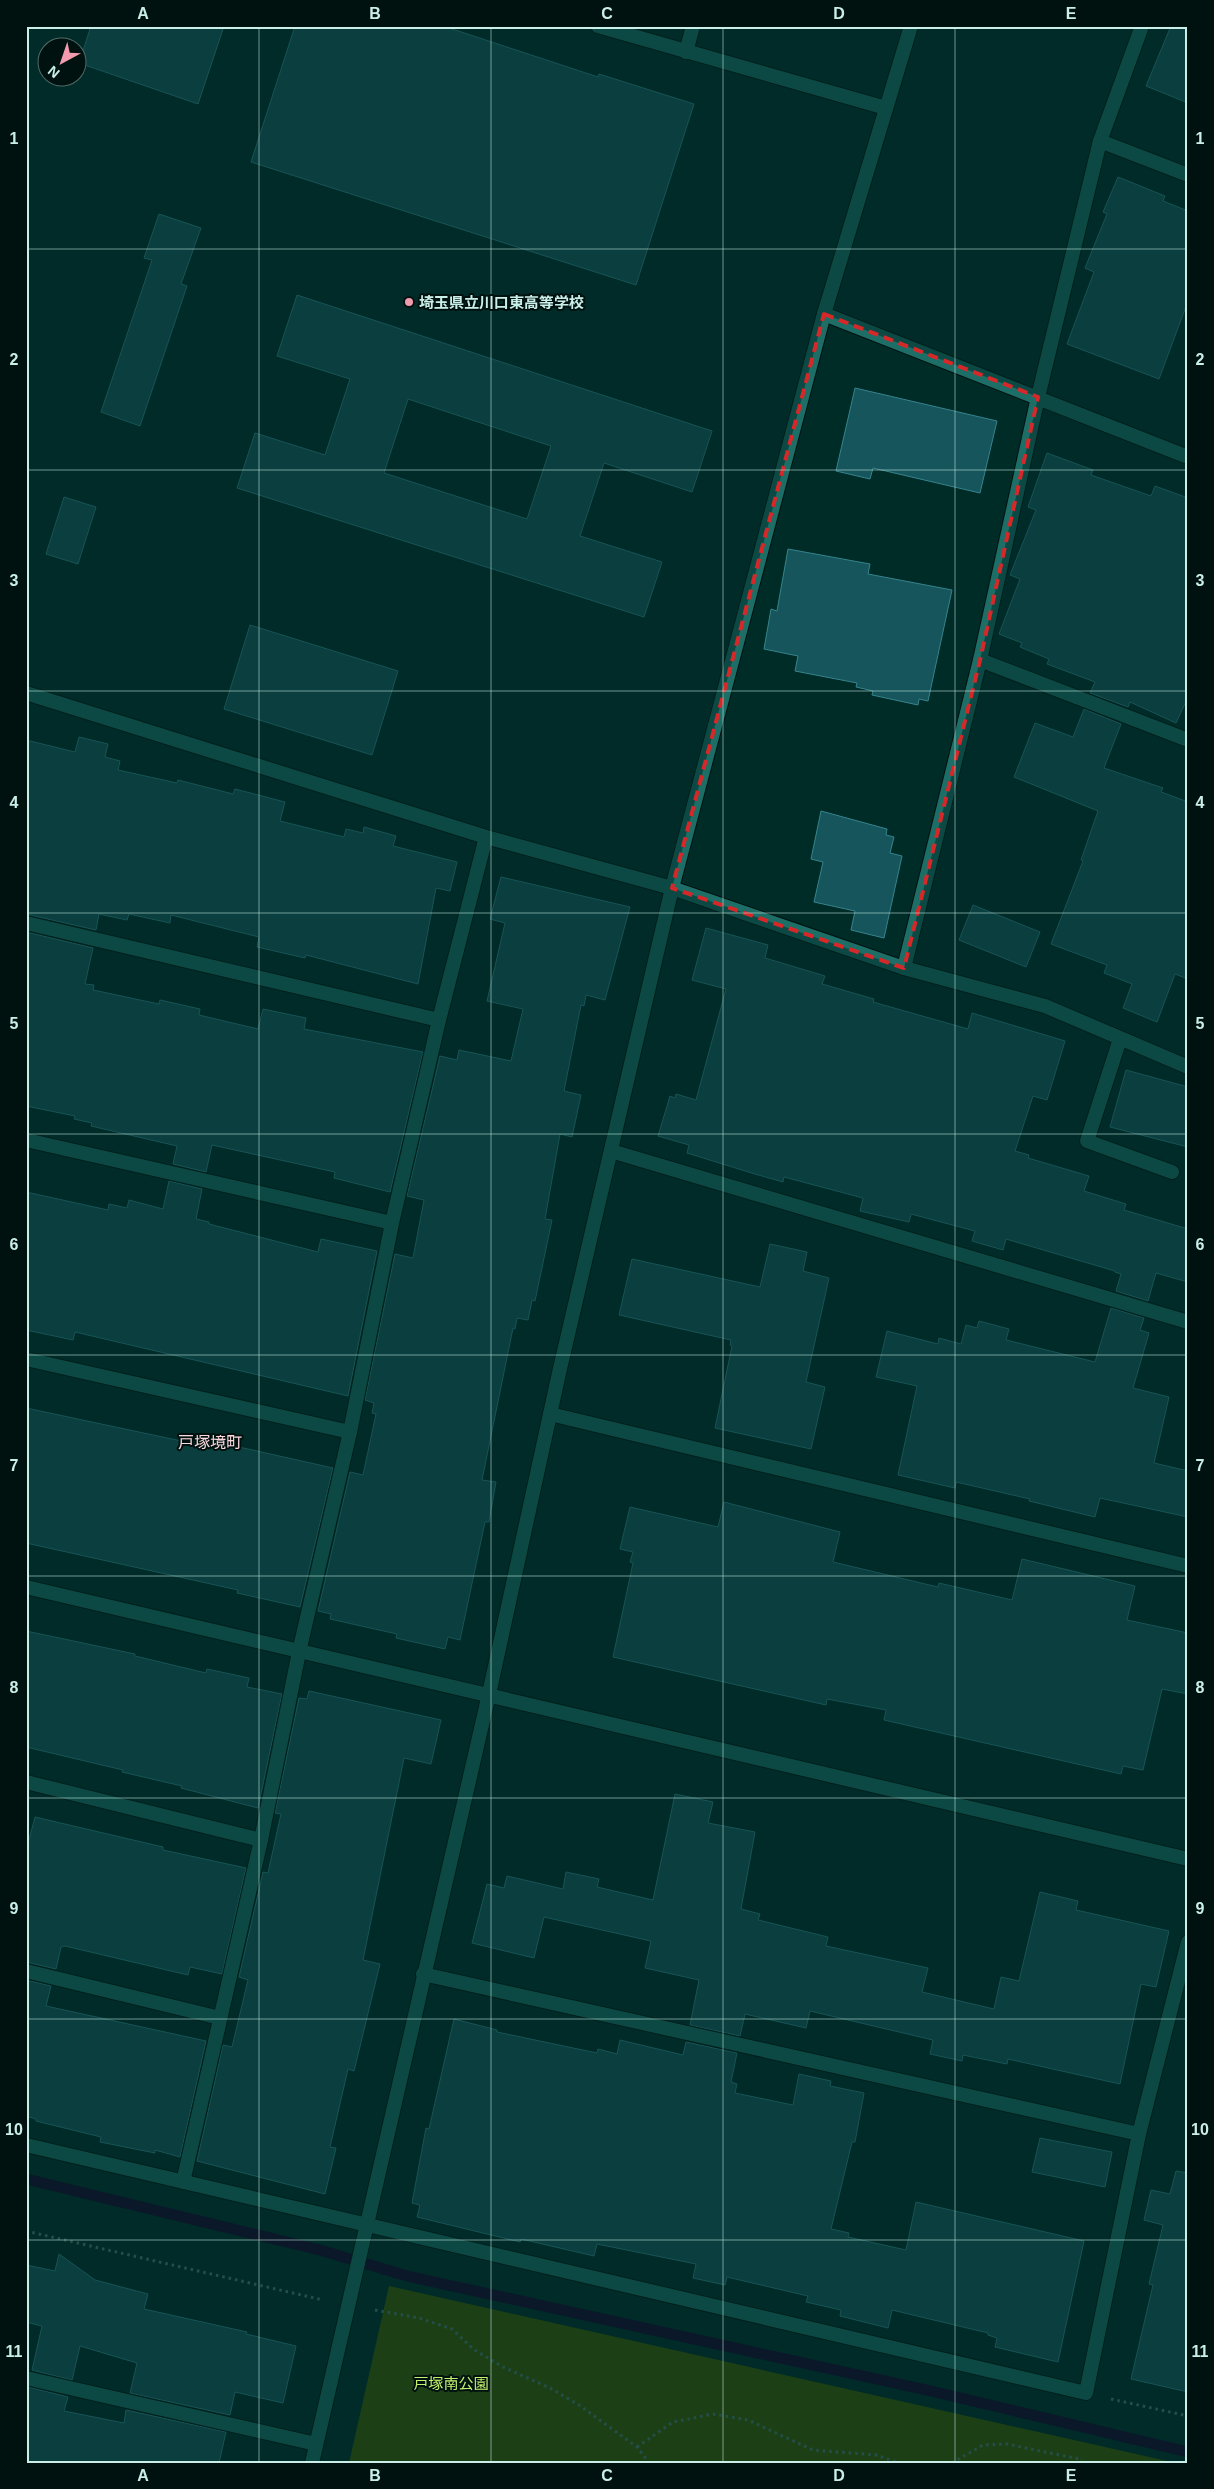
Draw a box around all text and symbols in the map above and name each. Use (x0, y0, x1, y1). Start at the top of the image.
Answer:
text: A (137, 5, 149, 22)
text: B (369, 5, 381, 22)
text: C (601, 5, 613, 22)
text: D (833, 5, 845, 22)
text: E (1066, 5, 1077, 22)
north arrow (38, 38, 88, 88)
text: N (45, 63, 63, 81)
text: 1 (10, 130, 19, 147)
text: 1 (1196, 130, 1205, 147)
place label: 埼玉県立川口東高等学校 (419, 294, 584, 311)
marker: 埼玉県立川口東高等学校 (403, 296, 415, 308)
text: 2 (10, 351, 19, 368)
text: 2 (1196, 351, 1205, 368)
text: 3 (10, 572, 19, 589)
text: 3 (1196, 572, 1205, 589)
text: 4 (10, 794, 19, 811)
text: 4 (1196, 794, 1205, 811)
text: 5 (10, 1015, 19, 1032)
text: 5 (1196, 1015, 1205, 1032)
text: 6 (10, 1236, 19, 1253)
text: 6 (1196, 1236, 1205, 1253)
district label: 戸塚境町 (178, 1434, 242, 1451)
text: 7 (10, 1457, 19, 1474)
text: 7 (1196, 1457, 1205, 1474)
text: 8 (10, 1679, 19, 1696)
text: 8 (1196, 1679, 1205, 1696)
text: 9 (10, 1900, 19, 1917)
text: 9 (1196, 1900, 1205, 1917)
text: 10 (5, 2121, 23, 2138)
text: 10 (1191, 2121, 1209, 2138)
text: 11 (6, 2343, 23, 2360)
text: 11 (1192, 2343, 1209, 2360)
park label: 戸塚南公園 (413, 2375, 489, 2392)
text: A (137, 2467, 149, 2484)
text: B (369, 2467, 381, 2484)
text: C (601, 2467, 613, 2484)
text: D (833, 2467, 845, 2484)
text: E (1066, 2467, 1077, 2484)

